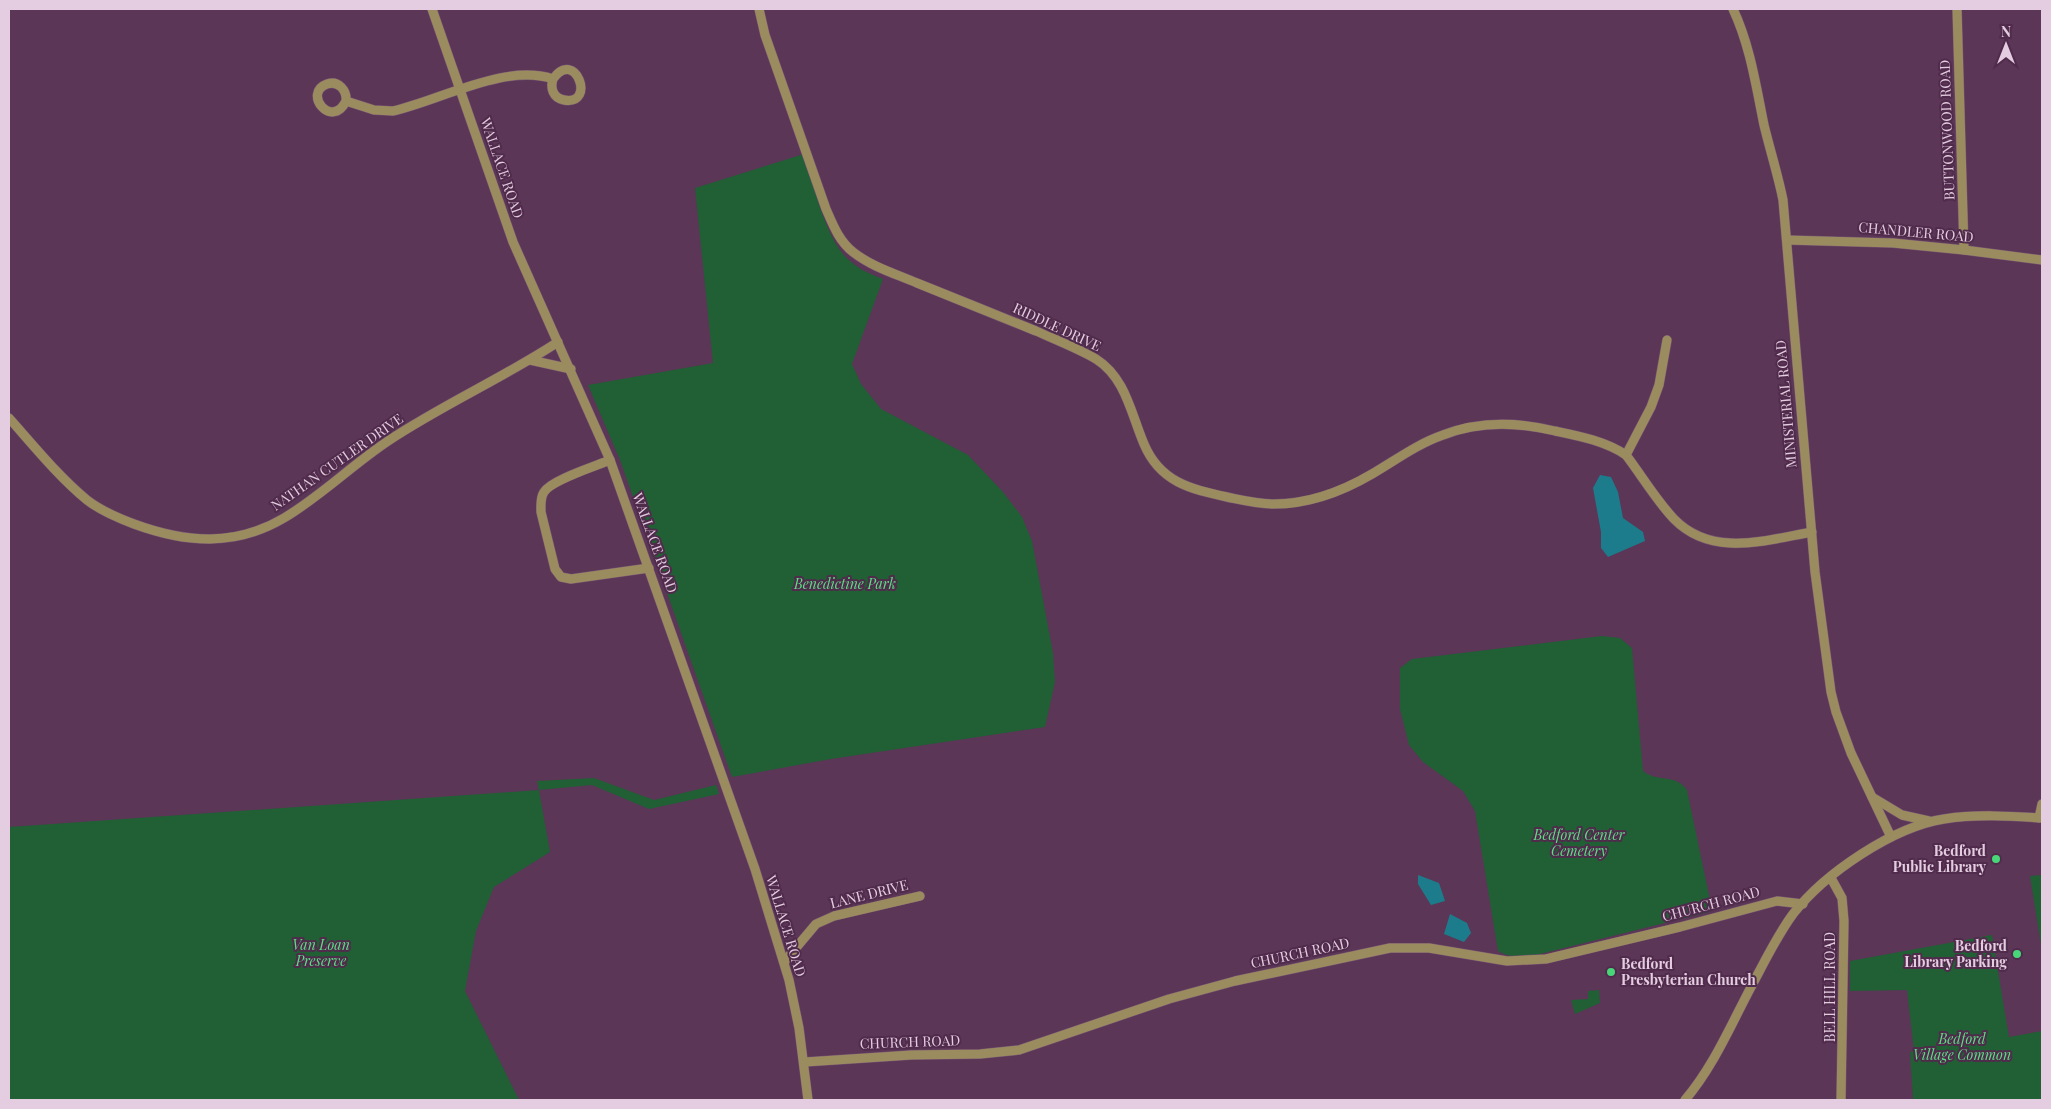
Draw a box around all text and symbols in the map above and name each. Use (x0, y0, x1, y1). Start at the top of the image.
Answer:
north arrow (1981, 20, 2031, 70)
text: N (2001, 22, 2011, 41)
street label: BUTTONWOOD ROAD (1935, 60, 1958, 200)
street label: WALLACE ROAD (476, 114, 529, 221)
street label: CHANDLER ROAD (1858, 217, 1974, 246)
street label: RIDDLE DRIVE (1010, 298, 1104, 355)
street label: MINISTERIAL ROAD (1770, 339, 1801, 469)
street label: NATHAN CUTLER DRIVE (267, 409, 407, 514)
street label: WALLACE ROAD (628, 489, 682, 595)
park label: Benedictine Park (793, 574, 896, 593)
park label: Bedford Center Cemetery (1533, 825, 1625, 860)
place label: Bedford Public Library (1893, 841, 1987, 876)
marker: Bedford Public Library (1990, 853, 2002, 865)
street label: WALLACE ROAD (762, 872, 811, 979)
street label: LANE DRIVE (828, 875, 910, 912)
street label: CHURCH ROAD (1660, 881, 1762, 926)
street label: BELL HILL ROAD (1820, 932, 1839, 1042)
street label: CHURCH ROAD (1249, 933, 1351, 972)
park label: Van Loan Preserve (292, 935, 350, 970)
place label: Bedford Library Parking (1904, 936, 2008, 971)
marker: Bedford Library Parking (2011, 948, 2023, 960)
place label: Bedford Presbyterian Church (1621, 954, 1756, 989)
marker: Bedford Presbyterian Church (1605, 966, 1617, 978)
park label: Bedford Village Common (1913, 1029, 2011, 1064)
street label: CHURCH ROAD (859, 1030, 961, 1053)

